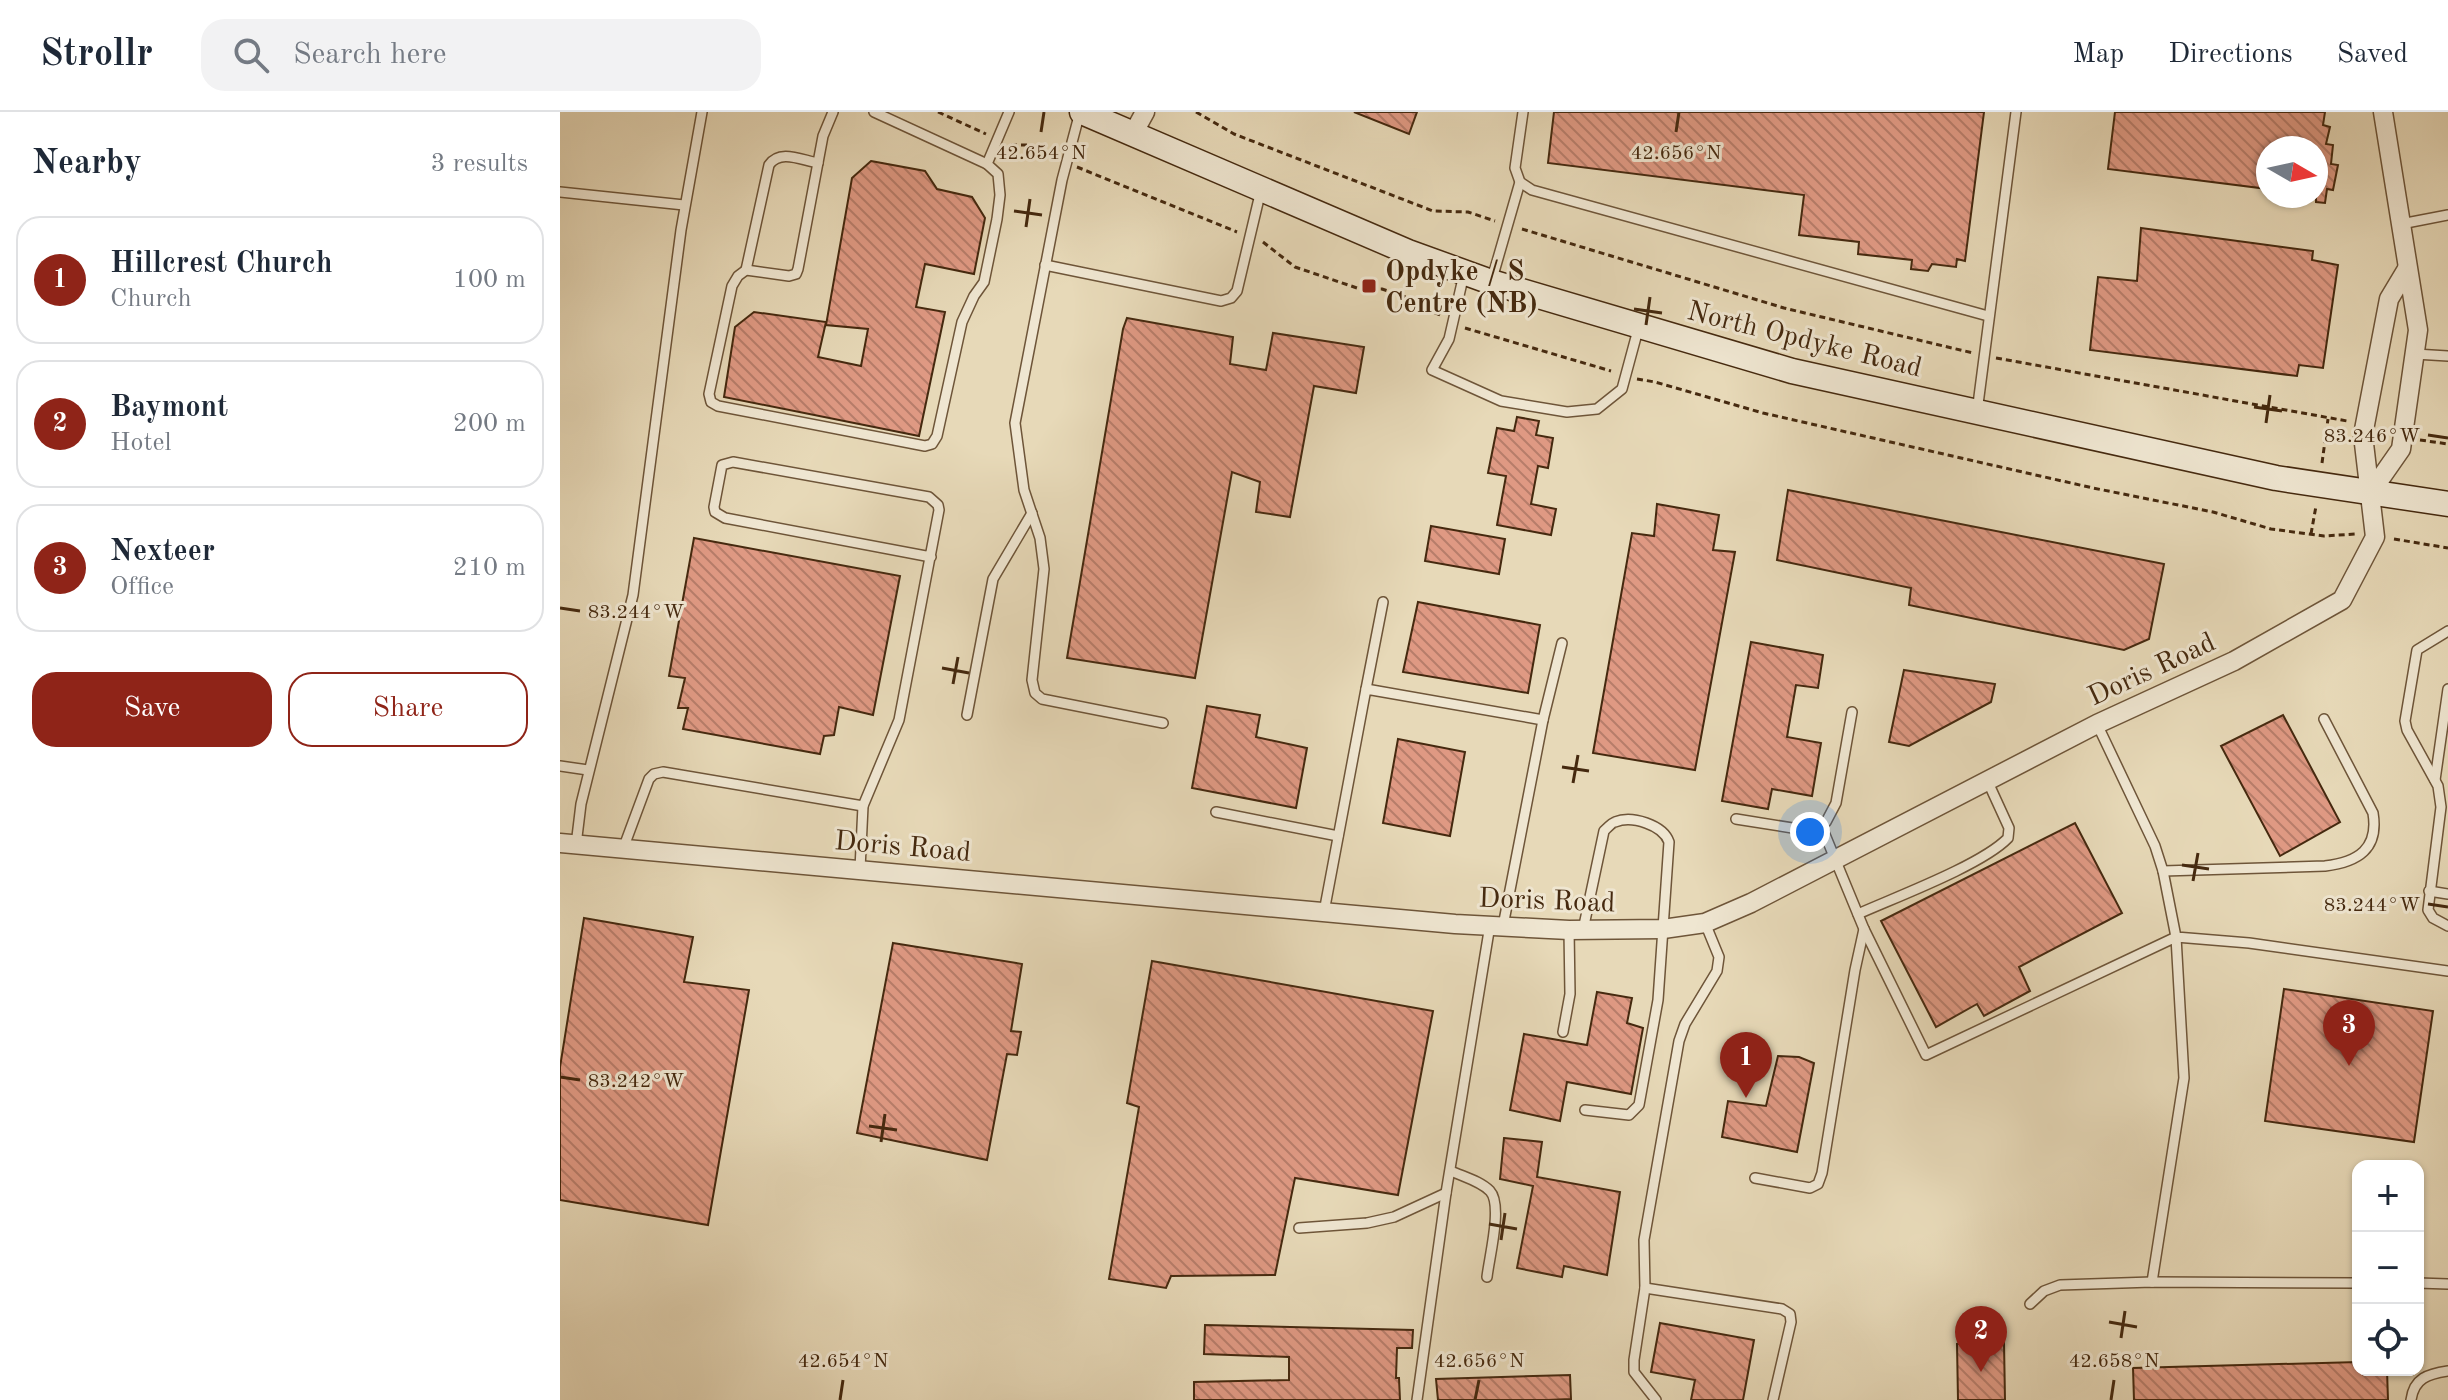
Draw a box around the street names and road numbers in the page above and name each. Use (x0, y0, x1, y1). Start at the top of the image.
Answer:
street label: North Opdyke Road (1684, 298, 1925, 384)
street label: Doris Road (2084, 629, 2220, 712)
street label: Doris Road (833, 828, 972, 868)
street label: Doris Road (1478, 886, 1616, 918)

